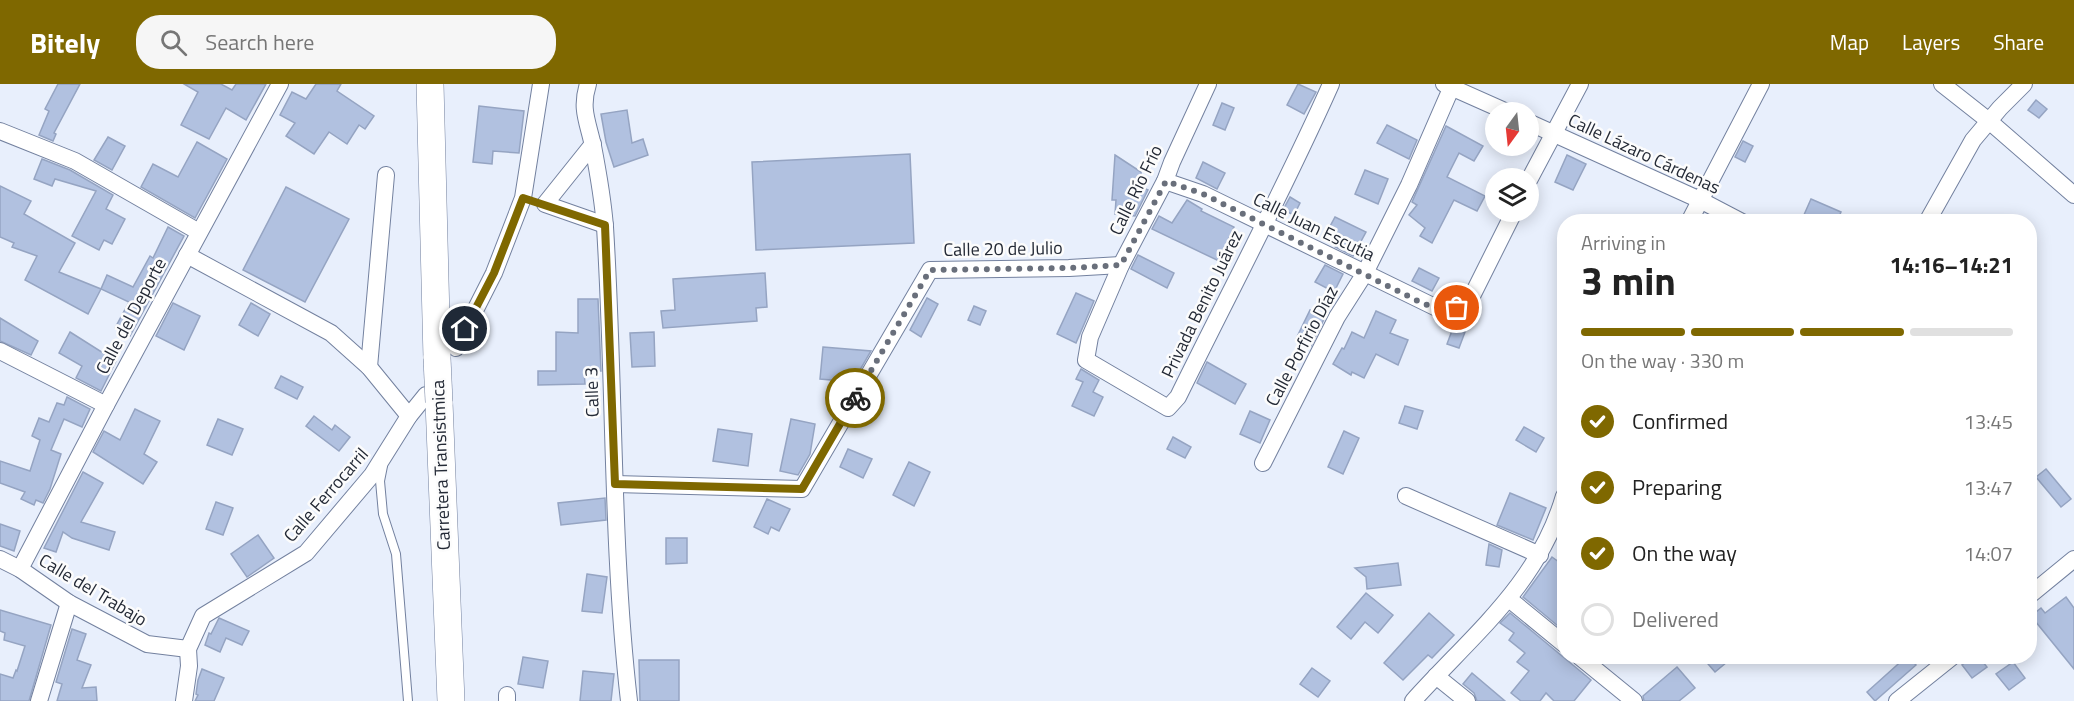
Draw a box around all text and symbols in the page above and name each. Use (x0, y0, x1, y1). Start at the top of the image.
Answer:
search box (136, 15, 556, 69)
text: Bitely (30, 21, 100, 64)
text: Search here (205, 25, 314, 59)
icon: search (157, 26, 190, 59)
text: Map (1830, 26, 1869, 58)
text: Layers (1902, 26, 1960, 58)
text: Share (1993, 26, 2044, 58)
north arrow (1485, 102, 1539, 156)
map controls (1485, 102, 1539, 222)
street label: Calle Lázaro Cárdenas (1564, 106, 1725, 201)
street label: Calle Río Frío (1102, 140, 1169, 239)
button: layers (1485, 168, 1539, 222)
street label: Calle Juan Escutia (1249, 185, 1380, 268)
street label: Privada Benito Juárez (1154, 225, 1249, 382)
text: Arriving in (1581, 227, 1666, 258)
street label: Calle 20 de Julio (943, 234, 1063, 263)
text: 14:16–14:21 (1890, 248, 2013, 282)
text: 3 min (1581, 251, 1676, 310)
street label: Calle del Deporte (89, 253, 173, 379)
street label: Calle Porfirio Díaz (1258, 281, 1345, 411)
pin (1431, 282, 1482, 333)
icon: bag (1440, 291, 1473, 324)
pin (439, 303, 490, 354)
icon: home (448, 312, 481, 345)
text: On the way · 330 m (1581, 345, 1744, 376)
street label: Calle 3 (577, 366, 606, 418)
courier (825, 368, 885, 428)
street label: Carretera Transistmica (424, 379, 457, 551)
icon: bike (839, 382, 872, 415)
text: Confirmed (1632, 404, 1728, 438)
icon: check (1581, 405, 1614, 438)
text: 13:45 (1964, 406, 2013, 437)
street label: Calle Ferrocarril (277, 441, 374, 548)
text: Preparing (1632, 470, 1722, 504)
icon: check (1581, 471, 1614, 504)
text: 13:47 (1964, 472, 2013, 503)
text: On the way (1632, 536, 1737, 570)
icon: check (1581, 537, 1614, 570)
text: 14:07 (1964, 538, 2013, 569)
street label: Calle del Trabajo (34, 547, 153, 633)
text: Delivered (1632, 602, 1719, 636)

